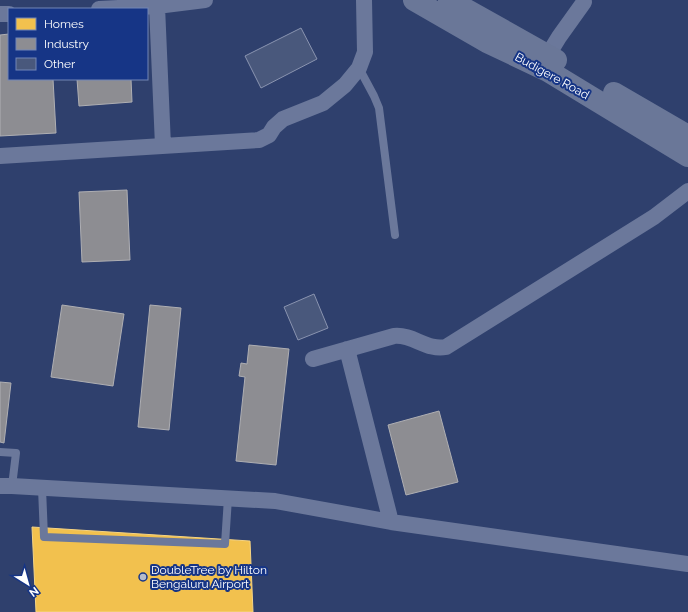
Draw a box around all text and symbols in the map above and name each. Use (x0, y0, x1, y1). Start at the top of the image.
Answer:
legend (8, 8, 148, 80)
text: Homes (44, 17, 84, 31)
text: Industry (44, 37, 90, 51)
street label: Budigere Road (512, 50, 592, 102)
text: Other (44, 57, 76, 71)
place label: DoubleTree by Hilton Bengaluru Airport (151, 563, 267, 591)
north arrow (8, 564, 48, 604)
marker: DoubleTree by Hilton Bengaluru Airport (138, 572, 148, 582)
text: N (26, 584, 41, 599)

